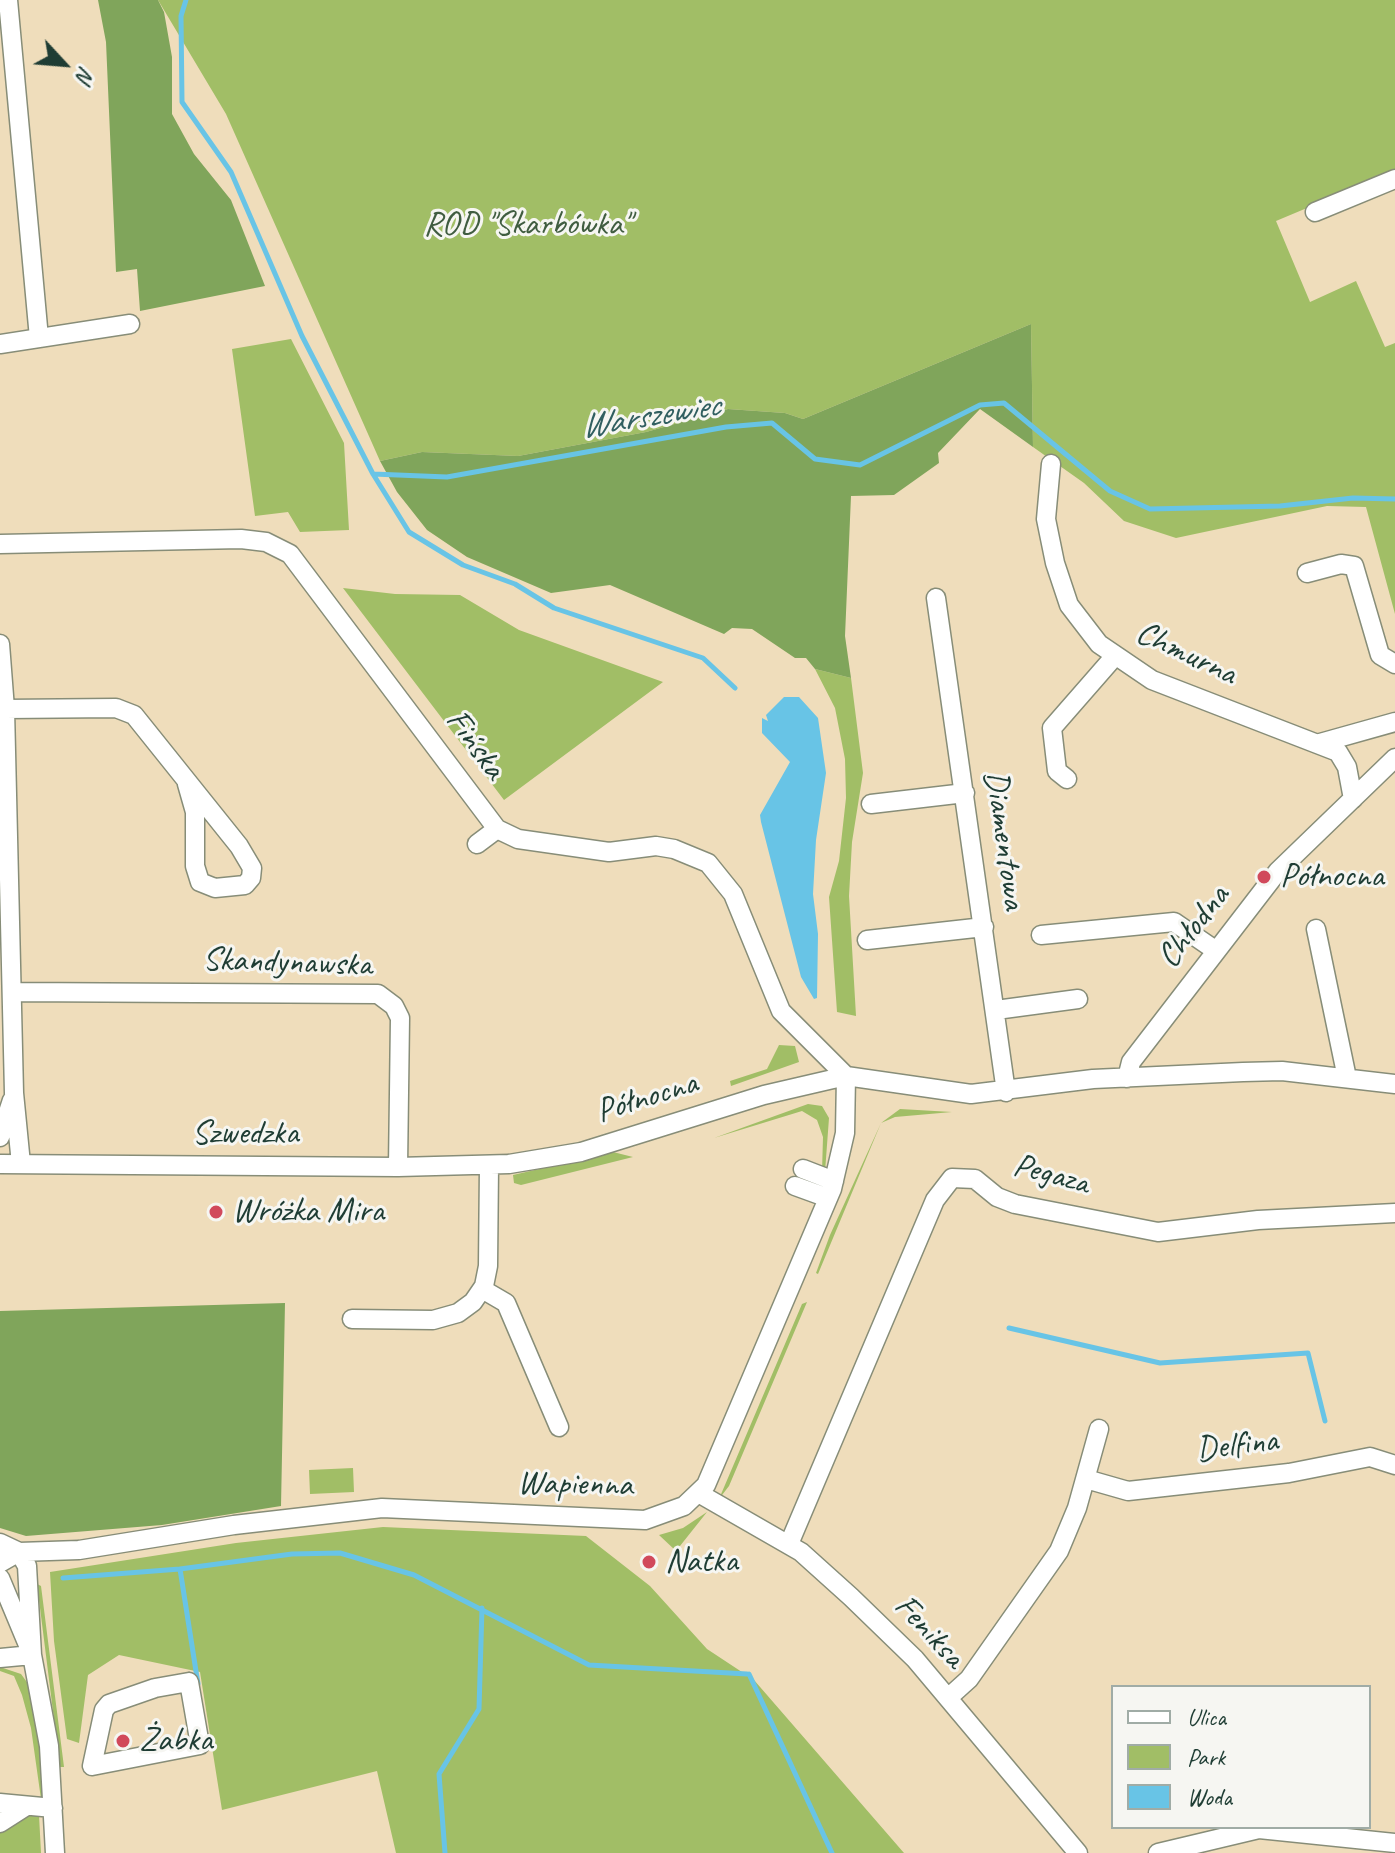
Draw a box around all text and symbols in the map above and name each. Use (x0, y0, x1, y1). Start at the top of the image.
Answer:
north arrow (24, 24, 104, 104)
text: N (70, 62, 101, 87)
park label: ROD "Skarbówka" (424, 205, 630, 245)
water label: Warszewiec (578, 385, 722, 449)
street label: Chmurna (1129, 613, 1243, 695)
street label: Fińska (436, 702, 514, 788)
street label: Diamentowa (974, 768, 1034, 912)
place label: Północna (1280, 857, 1384, 897)
marker: Północna (1255, 868, 1273, 886)
street label: Chłodna (1149, 877, 1239, 977)
street label: Skandynawska (202, 940, 372, 986)
street label: Północna (592, 1063, 702, 1133)
street label: Szwedzka (192, 1114, 298, 1154)
street label: Pegaza (1009, 1145, 1093, 1205)
place label: Wróżka Mira (232, 1192, 384, 1232)
marker: Wróżka Mira (207, 1203, 225, 1221)
street label: Delfina (1194, 1421, 1280, 1471)
street label: Wapienna (517, 1464, 633, 1506)
place label: Natka (665, 1542, 738, 1582)
marker: Natka (640, 1553, 658, 1571)
street label: Feniksa (885, 1587, 973, 1677)
legend (1111, 1685, 1371, 1829)
text: Ulica (1187, 1702, 1226, 1732)
place label: Żabka (139, 1721, 212, 1761)
marker: Żabka (114, 1732, 132, 1750)
text: Park (1187, 1742, 1225, 1772)
text: Woda (1187, 1782, 1232, 1812)

